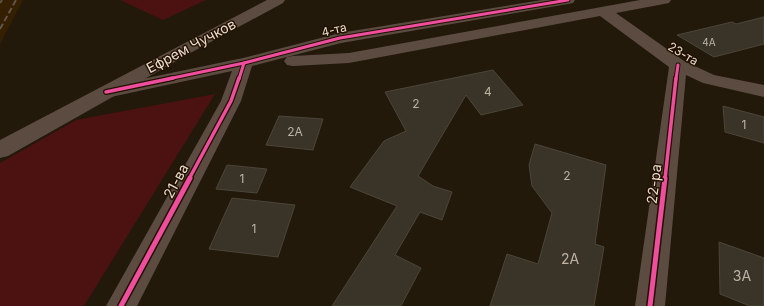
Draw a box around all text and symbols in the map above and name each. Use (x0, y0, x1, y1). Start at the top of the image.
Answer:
street label: Ефрем Чучков (143, 15, 238, 76)
street label: 4-та (320, 19, 348, 40)
house number: 4А (702, 36, 716, 48)
street label: 23-та (665, 39, 701, 68)
house number: 4 (484, 84, 492, 99)
house number: 2 (412, 96, 420, 111)
house number: 1 (742, 117, 746, 132)
house number: 2А (287, 124, 303, 139)
street label: 21-ва (159, 161, 192, 201)
street label: 22-ра (643, 163, 664, 205)
house number: 2 (563, 168, 571, 183)
house number: 1 (240, 171, 244, 186)
house number: 1 (252, 221, 256, 236)
house number: 2А (561, 250, 579, 267)
house number: 3А (733, 267, 751, 284)

